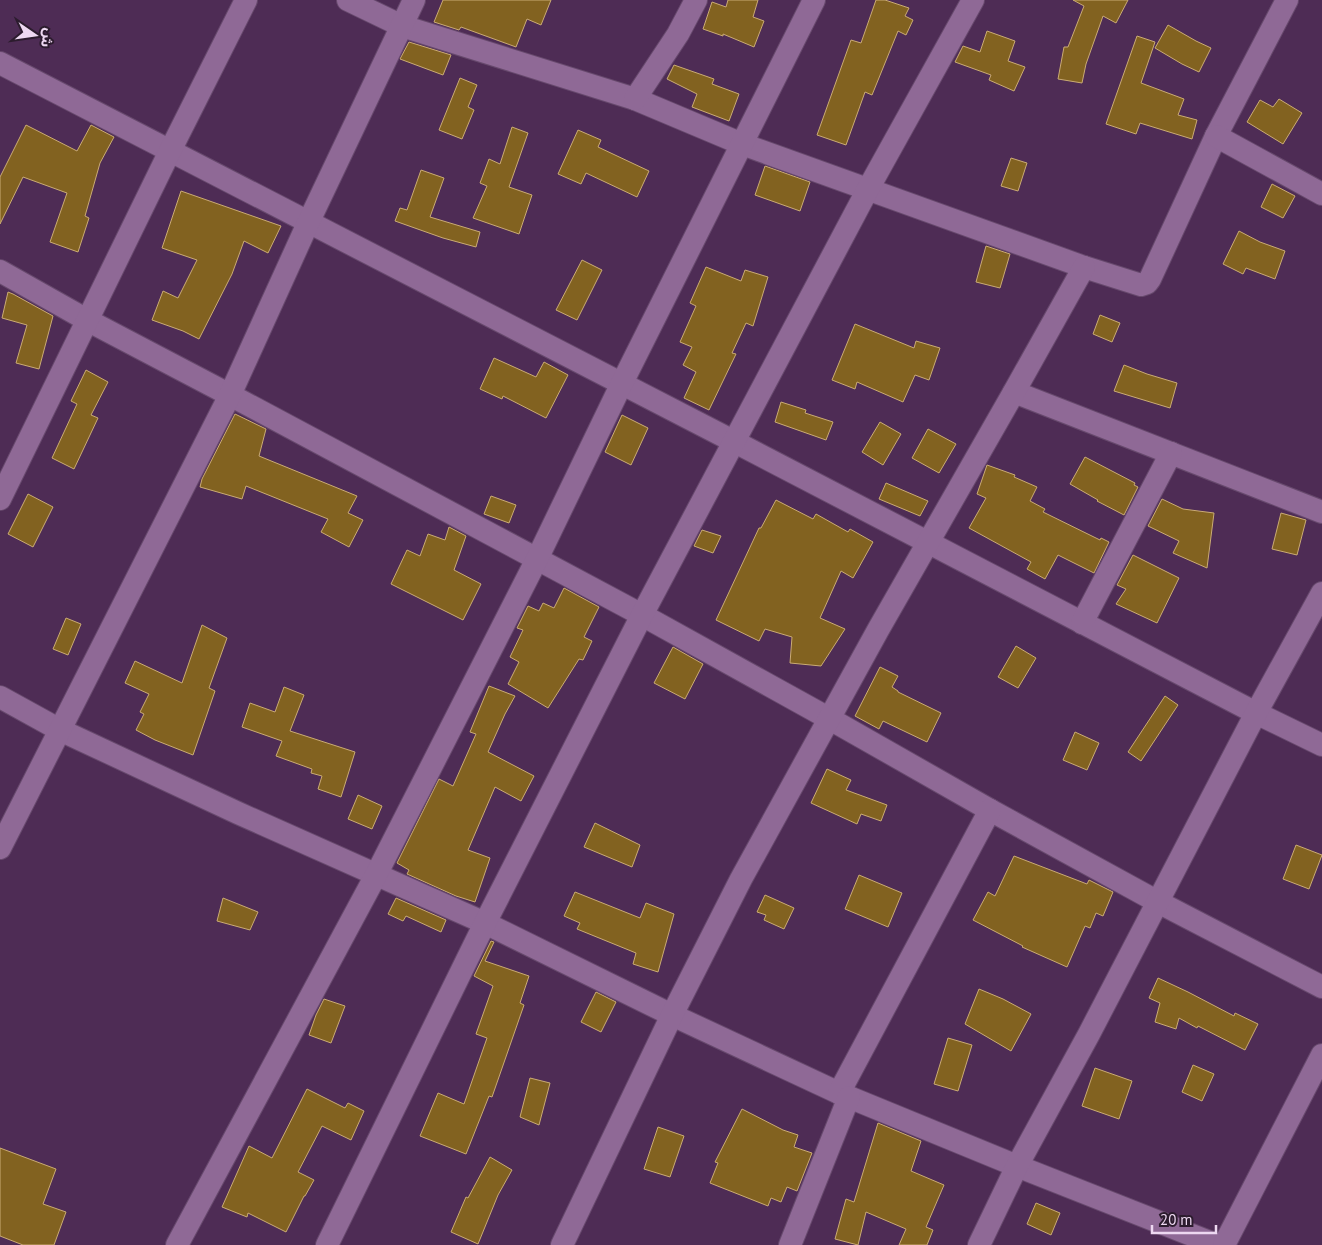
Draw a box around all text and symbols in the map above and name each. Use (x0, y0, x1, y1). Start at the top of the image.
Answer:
north arrow (10, 10, 60, 60)
text: ش (37, 27, 59, 49)
scale bar (1152, 1202, 1216, 1234)
text: 20 m (1160, 1210, 1193, 1229)

